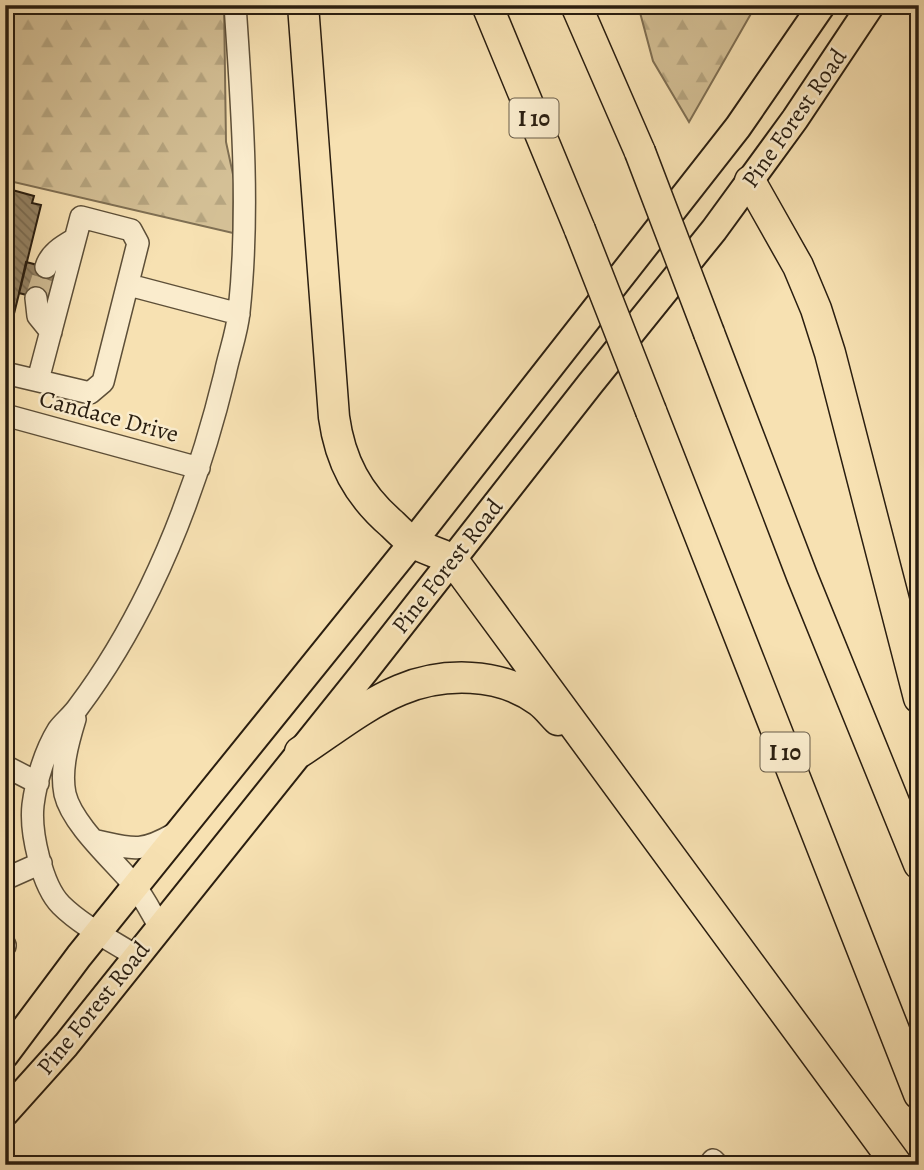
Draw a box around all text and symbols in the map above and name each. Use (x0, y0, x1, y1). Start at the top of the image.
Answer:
street label: Pine Forest Road (734, 42, 854, 194)
road number: I 10 (510, 99, 558, 138)
street label: Candace Drive (36, 382, 182, 450)
street label: Pine Forest Road (384, 492, 510, 640)
road number: I 10 (760, 732, 810, 772)
street label: Pine Forest Road (29, 934, 157, 1082)

